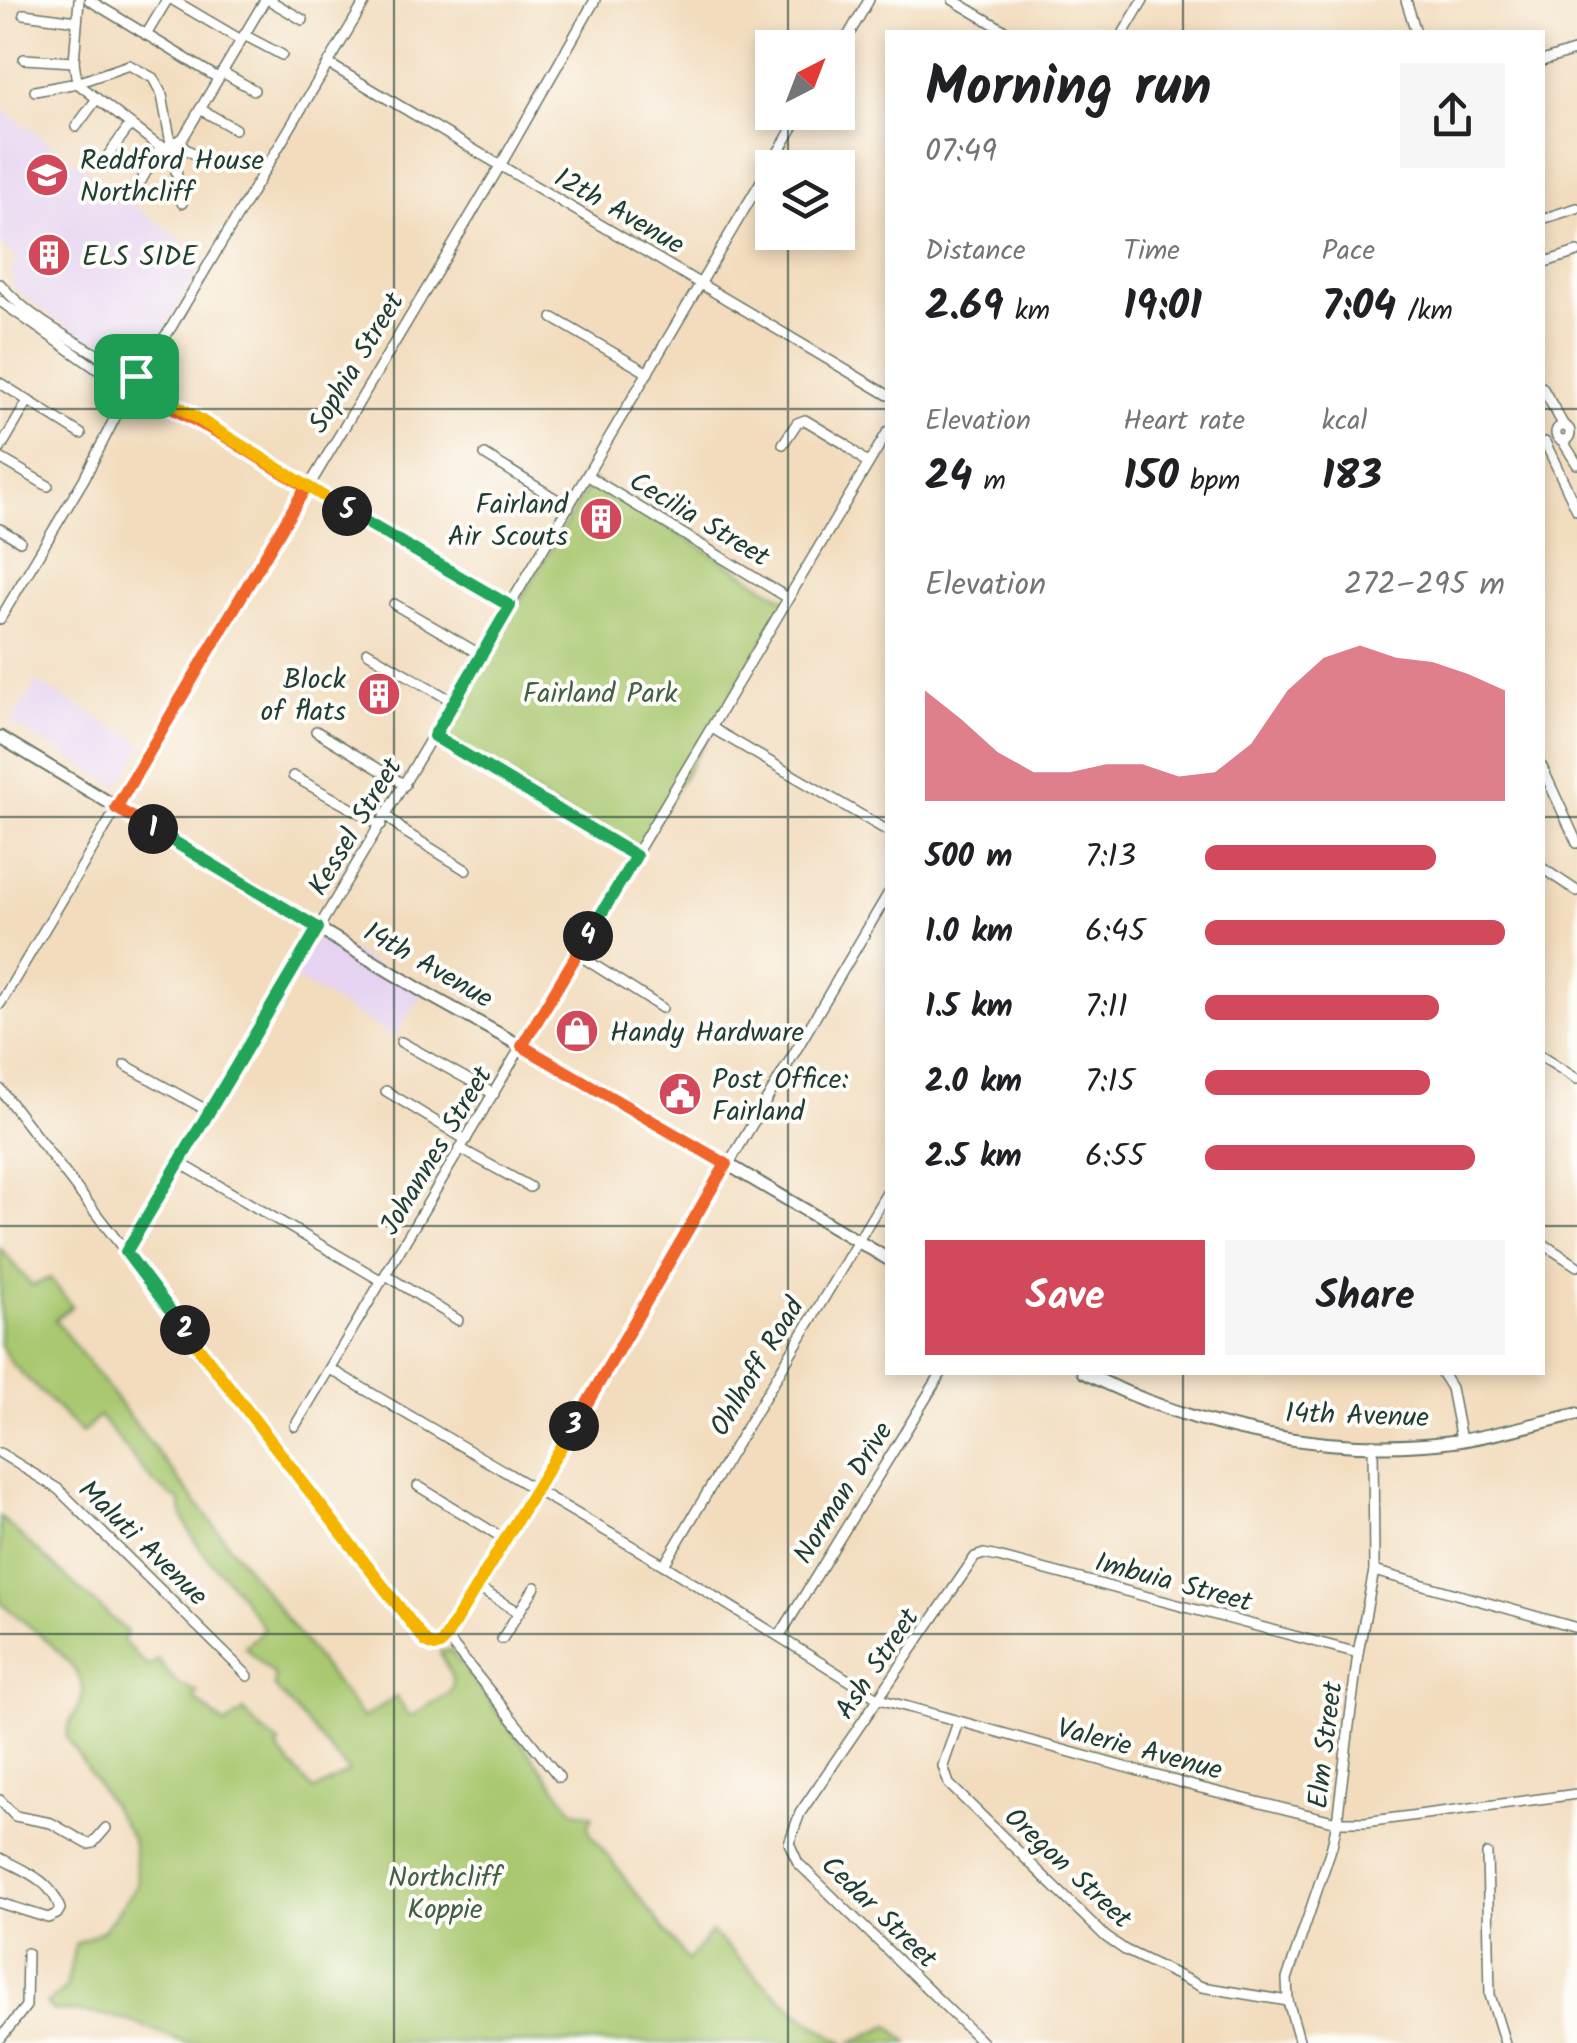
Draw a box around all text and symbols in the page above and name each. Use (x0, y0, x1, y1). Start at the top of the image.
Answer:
north arrow (755, 30, 855, 130)
map controls (755, 30, 855, 250)
text: Morning run (925, 46, 1212, 133)
button: share (1400, 63, 1505, 168)
text: 07:49 (925, 127, 997, 178)
place label: Reddford House Northcliff (80, 139, 264, 216)
button: layers (755, 150, 855, 250)
school or university icon: Reddford House Northcliff (24, 152, 70, 198)
street label: 12th Avenue (545, 157, 693, 268)
text: Distance (925, 229, 1026, 274)
text: Time (1123, 229, 1180, 274)
text: Pace (1322, 229, 1375, 274)
building icon: ELS SIDE (26, 232, 72, 278)
place label: ELS SIDE (82, 235, 198, 280)
text: 2.69 (925, 274, 1003, 341)
text: 19:01 (1123, 274, 1202, 341)
text: 7:04 (1322, 274, 1396, 341)
street label: Sophia Street (297, 283, 418, 443)
text: km (1003, 289, 1050, 334)
text: /km (1396, 289, 1453, 334)
pin (94, 334, 179, 419)
icon: arrive (109, 349, 164, 404)
text: Elevation (925, 399, 1031, 444)
text: Heart rate (1123, 399, 1245, 444)
text: kcal (1322, 399, 1367, 444)
text: 24 (925, 444, 972, 511)
text: 150 (1123, 444, 1179, 511)
text: 183 (1322, 444, 1382, 511)
text: m (972, 459, 1006, 504)
text: bpm (1179, 459, 1240, 504)
street label: Cecilia Street (620, 460, 779, 581)
place label: Fairland Air Scouts (448, 483, 569, 560)
pin: 5 (322, 486, 372, 536)
text: 5 (340, 488, 354, 533)
building icon: Fairland Air Scouts (578, 496, 624, 542)
text: Elevation (925, 560, 1046, 611)
text: 272–295 m (1344, 560, 1505, 611)
place label: Block of flats (260, 658, 347, 735)
building icon: Block of flats (356, 671, 402, 717)
park label: Fairland Park (523, 672, 678, 717)
street label: Kessel Street (297, 748, 416, 905)
pin: 1 (128, 804, 178, 854)
text: 1 (149, 806, 157, 851)
text: 500 m (925, 832, 1013, 883)
text: 7:13 (1085, 832, 1136, 883)
text: 1.0 km (925, 907, 1013, 958)
text: 6:45 (1085, 907, 1145, 958)
street label: 14th Avenue (354, 911, 502, 1022)
pin: 4 (563, 911, 613, 961)
text: 4 (580, 913, 596, 958)
text: 1.5 km (925, 982, 1013, 1033)
text: 7:11 (1085, 982, 1128, 1033)
shop icon: Handy Hardware (554, 1008, 600, 1054)
place label: Handy Hardware (610, 1011, 805, 1056)
street label: Johannes Street (369, 1057, 506, 1245)
text: 2.0 km (925, 1057, 1022, 1108)
text: 7:15 (1085, 1057, 1135, 1108)
place label: Post Office: Fairland (712, 1058, 848, 1135)
public building icon: Post Office: Fairland (657, 1071, 703, 1117)
text: 2.5 km (925, 1132, 1022, 1183)
text: 6:55 (1085, 1132, 1145, 1183)
button: Save (925, 1240, 1205, 1355)
button: Share (1225, 1240, 1505, 1355)
street label: Ohlhoff Road (699, 1288, 818, 1445)
pin: 2 (160, 1305, 210, 1355)
text: 2 (177, 1307, 193, 1352)
street label: 14th Avenue (1284, 1392, 1430, 1442)
pin: 3 (549, 1401, 599, 1451)
text: 3 (566, 1403, 582, 1448)
street label: Norman Drive (782, 1413, 906, 1573)
street label: Maluti Avenue (67, 1470, 218, 1618)
street label: Imbuia Street (1090, 1541, 1258, 1626)
street label: Ash Street (824, 1599, 933, 1729)
street label: Elm Street (1296, 1678, 1357, 1811)
street label: Valerie Avenue (1052, 1707, 1228, 1794)
street label: Oregon Street (993, 1797, 1143, 1941)
street label: Cedar Street (809, 1845, 948, 1981)
park label: Northcliff Koppie (388, 1856, 504, 1933)

